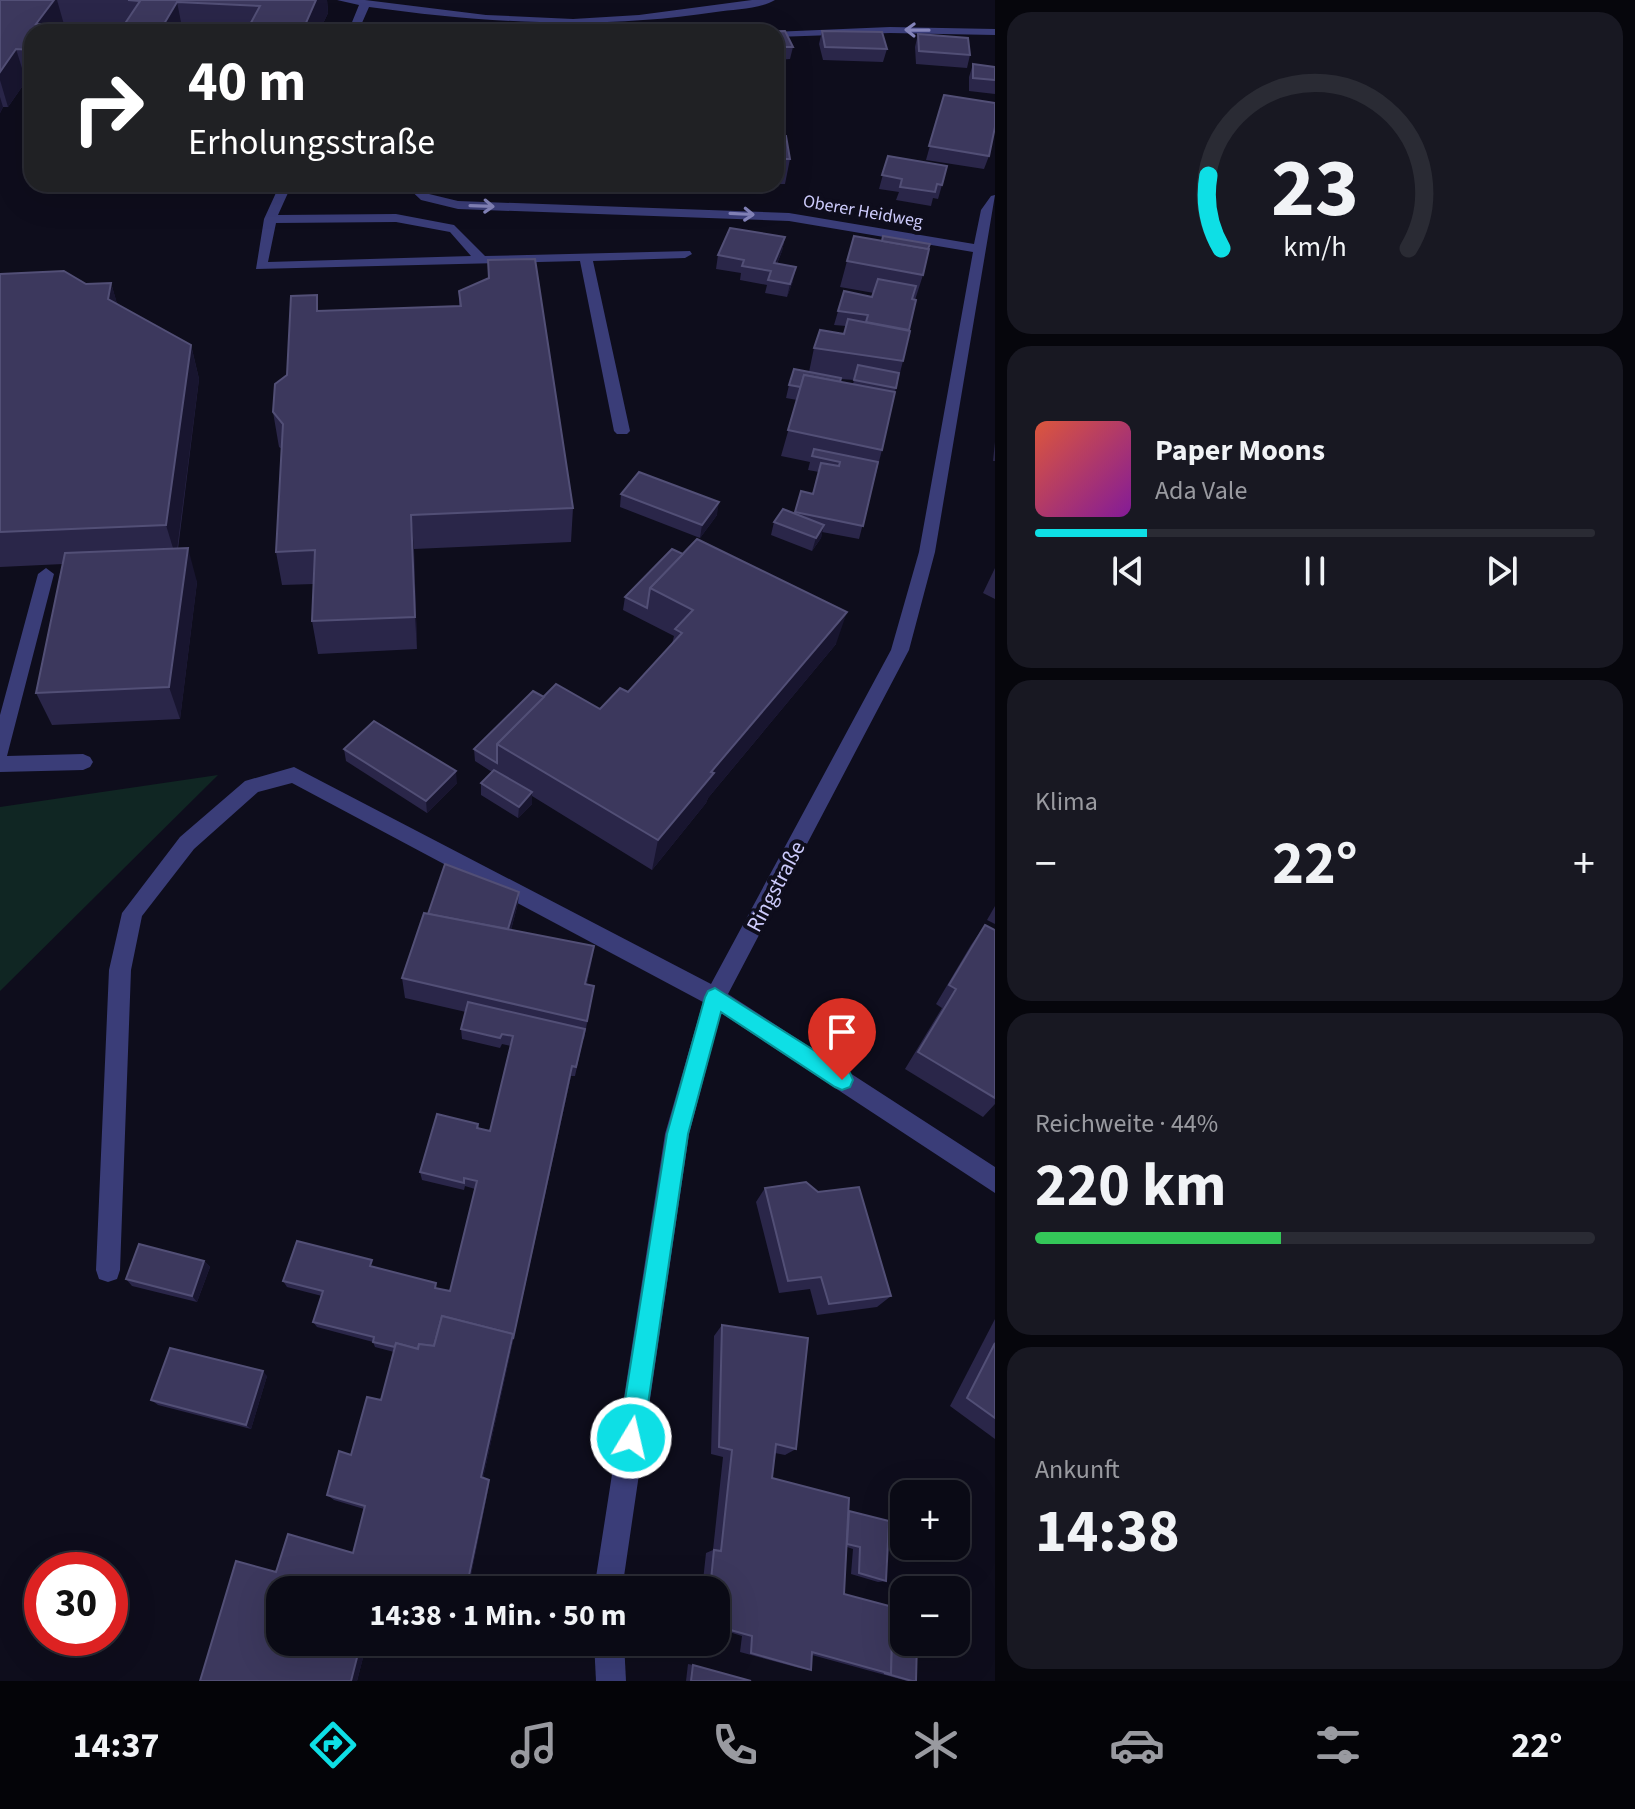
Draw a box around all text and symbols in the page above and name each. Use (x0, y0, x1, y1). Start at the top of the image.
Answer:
one-way arrow (904, 23, 931, 38)
text: 40 m (188, 43, 306, 122)
icon: right (56, 56, 160, 160)
text: Erholungsstraße (188, 117, 435, 168)
text: 23 (1271, 129, 1359, 247)
street label: Oberer Heidweg (801, 189, 925, 234)
one-way arrow (468, 199, 495, 214)
one-way arrow (728, 207, 755, 222)
text: km/h (1283, 227, 1347, 267)
text: Paper Moons (1155, 429, 1325, 472)
text: Ada Vale (1155, 472, 1247, 509)
icon: previous (1106, 549, 1150, 593)
icon: pause (1293, 549, 1337, 593)
icon: next (1480, 549, 1524, 593)
text: Klima (1035, 783, 1098, 820)
text: 22° (1272, 822, 1358, 907)
text: − (1035, 833, 1057, 896)
text: + (1573, 833, 1595, 896)
street label: Ringstraße (739, 835, 813, 938)
pin (808, 998, 876, 1080)
icon: arrive (820, 1010, 864, 1054)
text: Reichweite · 44% (1035, 1105, 1218, 1142)
text: 220 km (1035, 1144, 1226, 1229)
position arrow (589, 1396, 673, 1480)
text: Ankunft (1035, 1451, 1120, 1488)
map controls (890, 1480, 970, 1656)
button: + (890, 1480, 970, 1560)
text: 14:38 (1035, 1490, 1180, 1575)
speed limit sign: 30 (24, 1552, 128, 1656)
button: − (890, 1576, 970, 1656)
text: 14:38 · 1 Min. · 50 m (370, 1594, 626, 1637)
icon: directions (305, 1717, 361, 1773)
icon: music (506, 1717, 562, 1773)
icon: phone (707, 1717, 763, 1773)
icon: climate (908, 1717, 964, 1773)
icon: car (1109, 1717, 1165, 1773)
icon: filters (1310, 1717, 1366, 1773)
text: 14:37 (73, 1720, 159, 1771)
text: 22° (1511, 1720, 1562, 1771)

